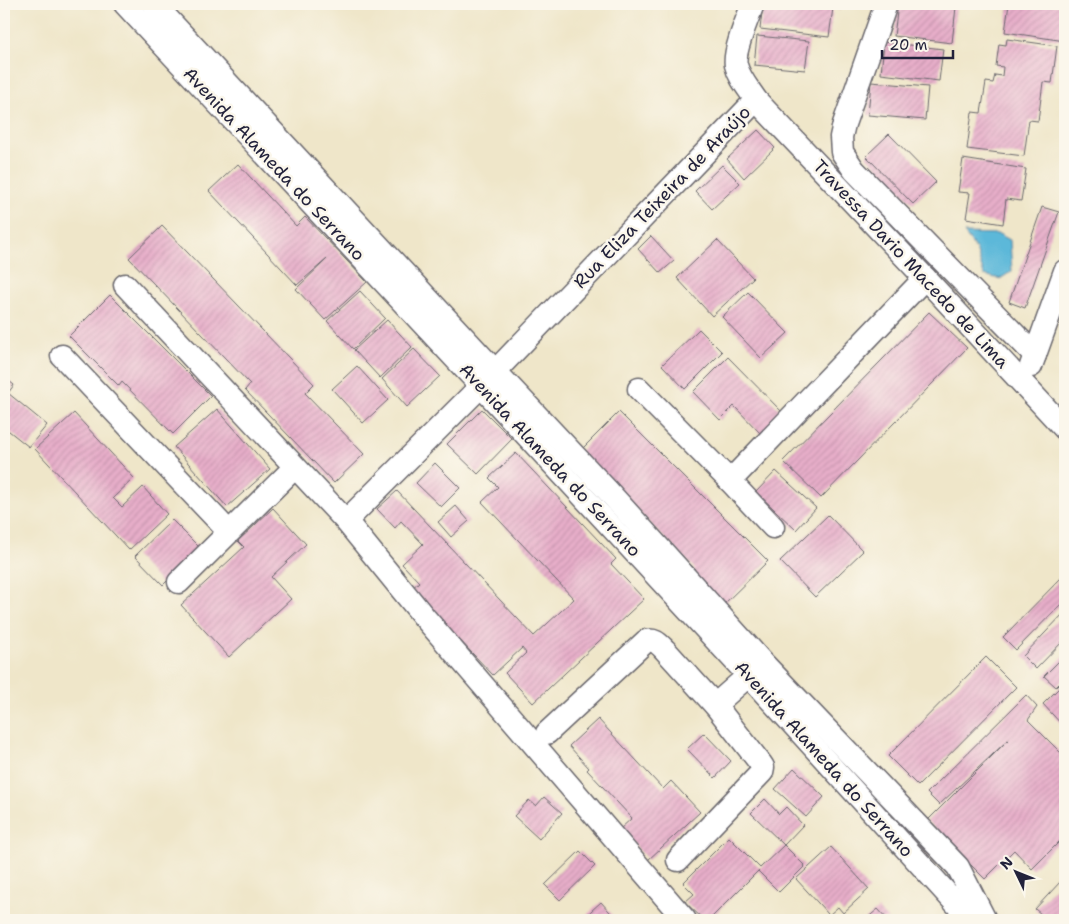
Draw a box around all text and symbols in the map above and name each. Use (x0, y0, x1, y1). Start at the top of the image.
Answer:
scale bar (882, 28, 953, 60)
text: 20 m (889, 35, 928, 55)
street label: Avenida Alameda do Serrano (178, 62, 370, 266)
street label: Rua Eliza Teixeira de Araújo (568, 100, 756, 294)
street label: Travessa Dario Macedo de Lima (808, 154, 1014, 374)
street label: Avenida Alameda do Serrano (454, 358, 646, 562)
street label: Avenida Alameda do Serrano (729, 656, 919, 862)
north arrow (992, 846, 1042, 896)
text: N (996, 853, 1017, 873)

